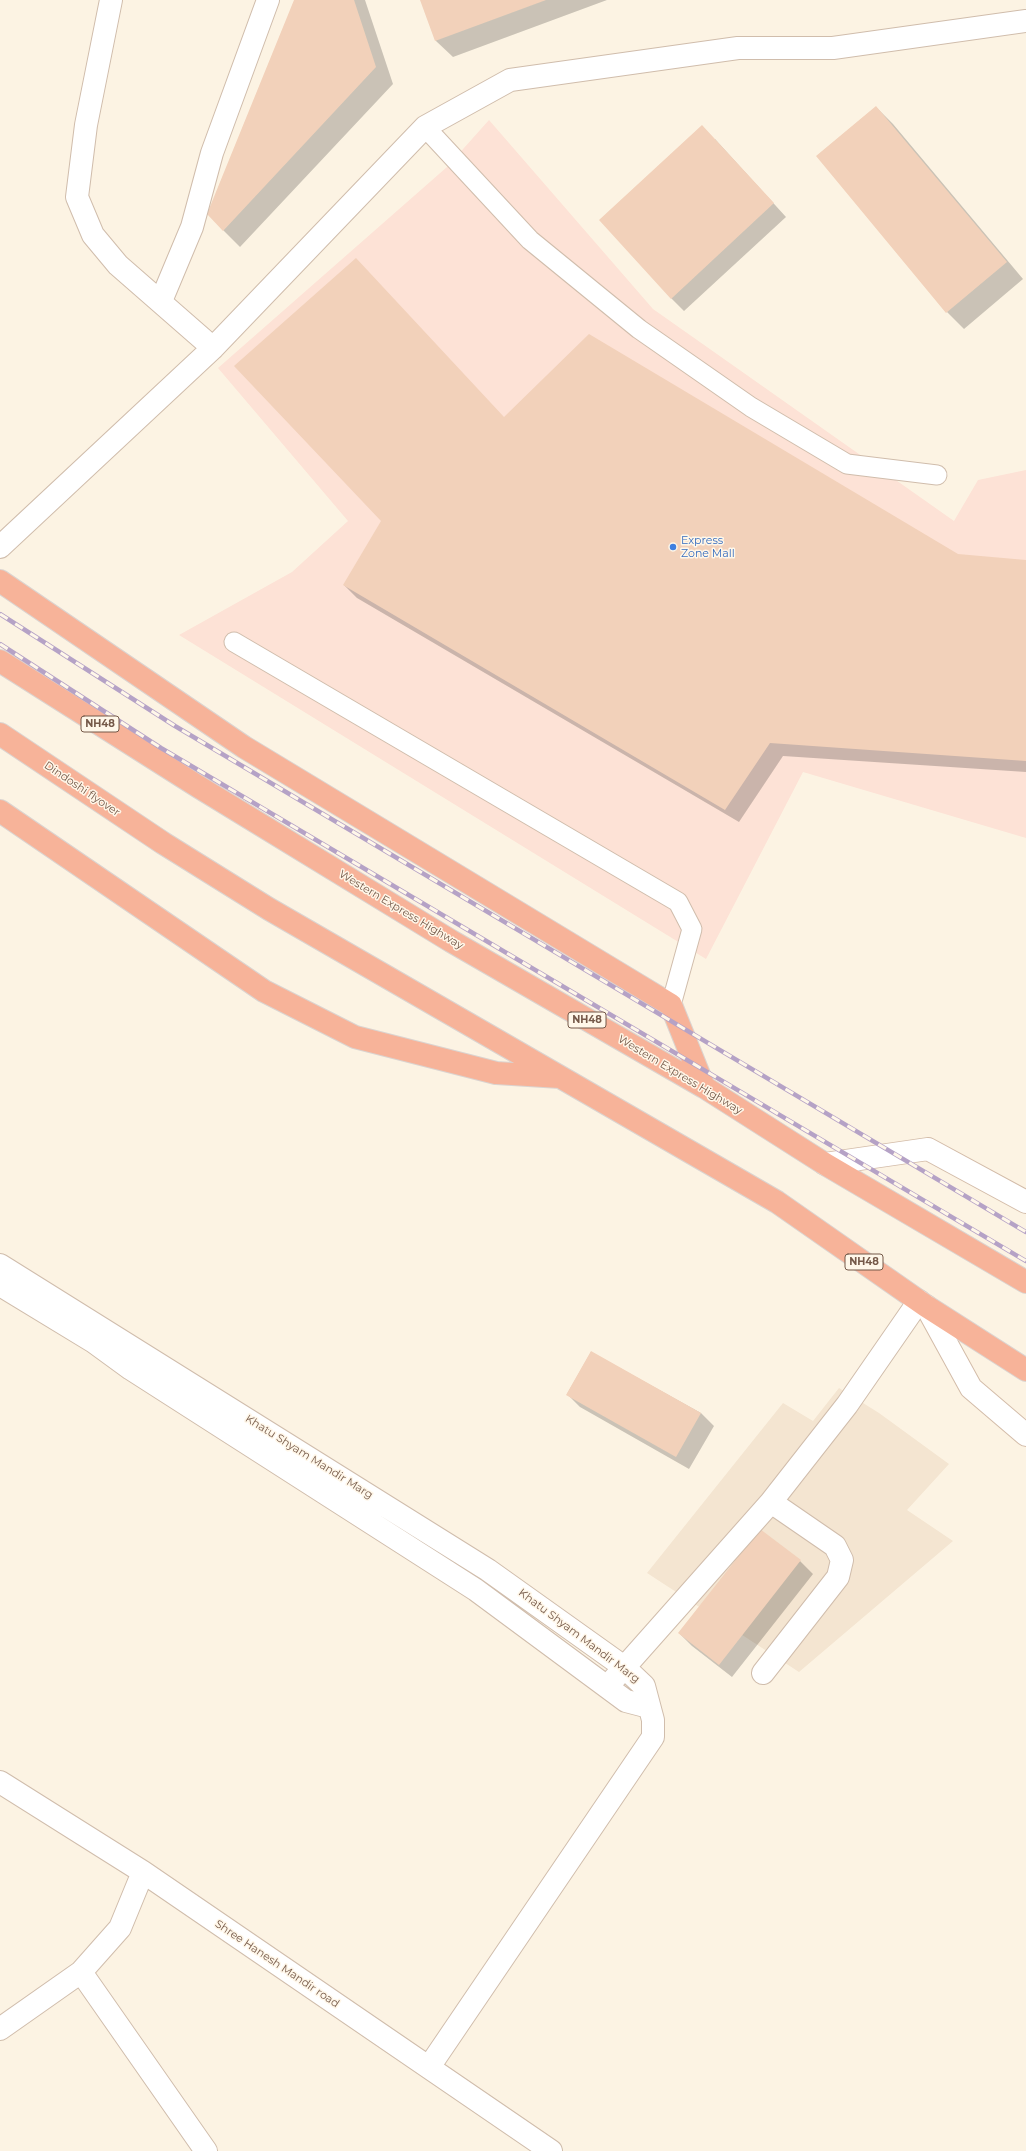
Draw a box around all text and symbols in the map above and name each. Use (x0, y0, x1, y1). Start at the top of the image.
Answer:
place label: Express Zone Mall (681, 534, 735, 560)
marker: Express Zone Mall (668, 542, 678, 552)
road number: NH48 (81, 716, 119, 732)
street label: Dindoshi flyover (42, 759, 122, 819)
street label: Western Express Highway (336, 868, 466, 952)
road number: NH48 (568, 1012, 606, 1028)
street label: Western Express Highway (615, 1033, 745, 1117)
road number: NH48 (845, 1254, 883, 1270)
street label: Khatu Shyam Mandir Marg (243, 1412, 375, 1502)
street label: Khatu Shyam Mandir Marg (516, 1586, 642, 1686)
street label: Shree Hanesh Mandir road (212, 1917, 342, 2011)

